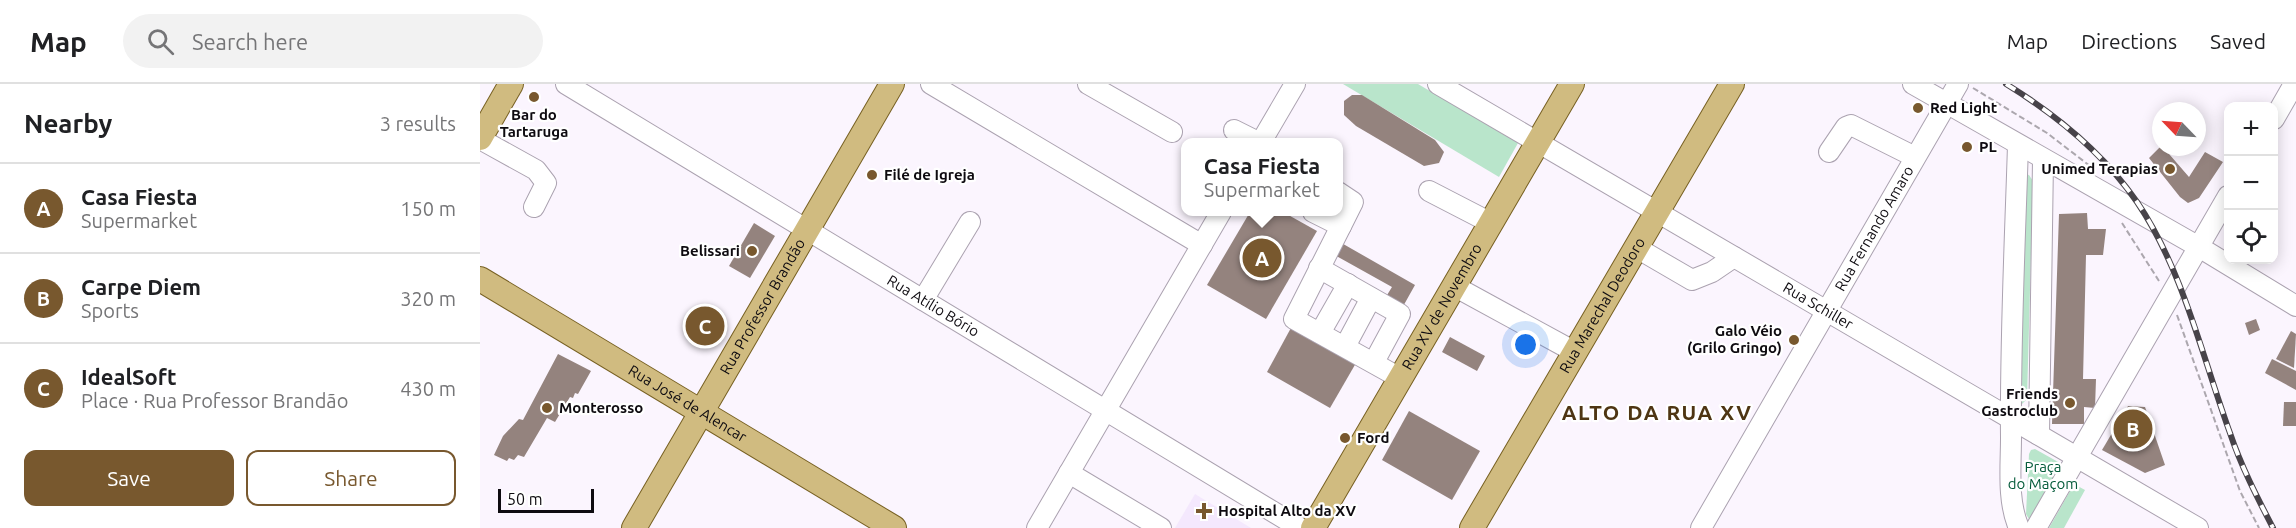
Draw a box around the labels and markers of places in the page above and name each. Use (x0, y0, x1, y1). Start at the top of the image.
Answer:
marker: Bar do Tartaruga (527, 90, 541, 104)
place label: Red Light (1930, 99, 1998, 116)
marker: Red Light (1911, 101, 1925, 115)
place label: Bar do Tartaruga (500, 106, 568, 140)
place label: PL (1979, 138, 1997, 155)
marker: PL (1960, 140, 1974, 154)
place label: Unimed Terapias (2041, 160, 2158, 177)
marker: Unimed Terapias (2163, 162, 2177, 176)
place label: Filé de Igreja (884, 166, 975, 183)
marker: Filé de Igreja (865, 168, 879, 182)
pin: A (1242, 236, 1282, 280)
place label: Belissari (680, 242, 740, 259)
marker: Belissari (745, 244, 759, 258)
pin: C (686, 304, 724, 348)
place label: Galo Véio (Grilo Gringo) (1687, 322, 1782, 356)
marker: Galo Véio (Grilo Gringo) (1787, 333, 1801, 347)
place label: Friends Gastroclub (1981, 385, 2058, 419)
marker: Friends Gastroclub (2063, 396, 2077, 410)
place label: Monterosso (559, 399, 643, 416)
marker: Monterosso (540, 401, 554, 415)
pin: B (2114, 406, 2152, 452)
place label: Ford (1357, 429, 1389, 446)
marker: Ford (1338, 431, 1352, 445)
marker: Hospital Alto da XV (1195, 502, 1213, 520)
place label: Hospital Alto da XV (1218, 502, 1357, 519)

